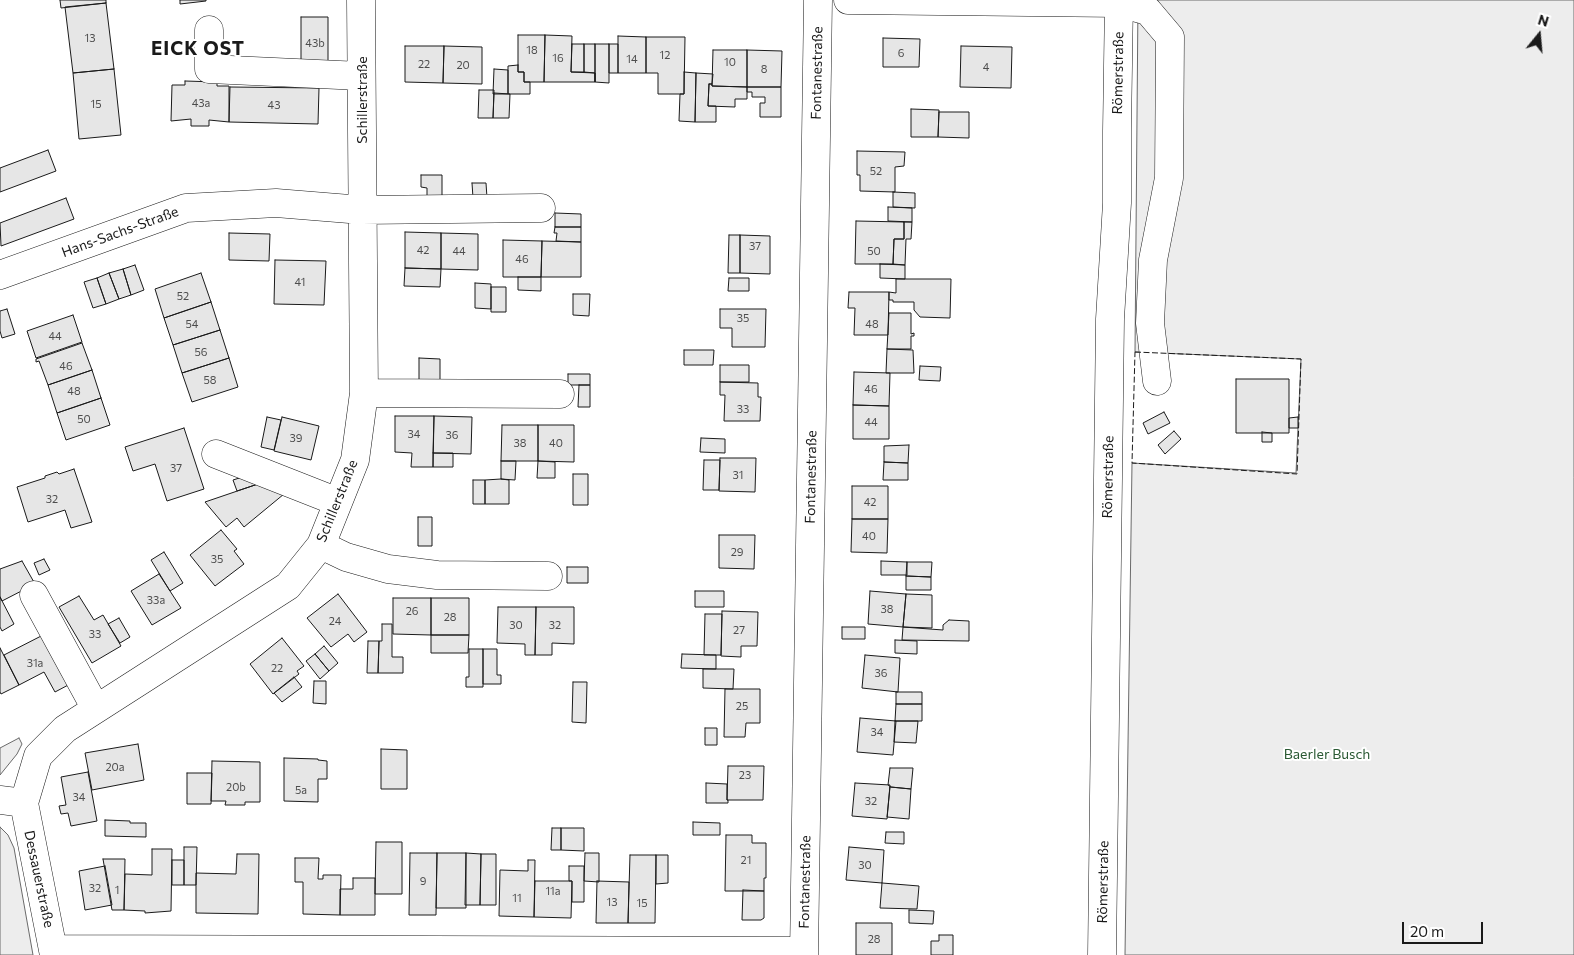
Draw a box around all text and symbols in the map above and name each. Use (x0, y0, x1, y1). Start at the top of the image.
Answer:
north arrow (1514, 10, 1564, 60)
text: N (1536, 11, 1551, 30)
street label: Fontanestraße (808, 26, 826, 120)
house number: 13 (85, 31, 95, 45)
street label: Römerstraße (1109, 31, 1127, 115)
house number: 43b (305, 36, 325, 50)
district label: EICK OST (150, 38, 246, 60)
house number: 18 (526, 43, 538, 57)
house number: 6 (898, 46, 904, 60)
house number: 12 (660, 48, 670, 62)
house number: 16 (552, 51, 564, 65)
house number: 14 (626, 52, 638, 66)
house number: 10 (724, 55, 736, 69)
street label: Schillerstraße (354, 56, 370, 144)
house number: 22 (418, 57, 430, 71)
house number: 20 (456, 58, 470, 72)
house number: 4 (983, 60, 989, 74)
house number: 8 (761, 62, 767, 76)
house number: 43a (192, 96, 210, 110)
house number: 15 (90, 97, 102, 111)
house number: 43 (268, 98, 280, 112)
house number: 52 (870, 164, 882, 178)
street label: Hans-Sachs-Straße (59, 203, 181, 261)
house number: 37 (749, 239, 761, 253)
house number: 42 (417, 243, 429, 257)
house number: 44 (452, 244, 466, 258)
house number: 50 (867, 244, 881, 258)
house number: 46 (515, 252, 529, 266)
house number: 41 (295, 275, 305, 289)
house number: 52 (177, 289, 189, 303)
house number: 35 (737, 311, 749, 325)
house number: 54 (186, 317, 198, 331)
house number: 48 (865, 317, 879, 331)
house number: 44 (48, 329, 62, 343)
house number: 56 (195, 345, 207, 359)
house number: 46 (59, 359, 73, 373)
house number: 58 (204, 373, 216, 387)
house number: 46 (864, 382, 878, 396)
house number: 48 (67, 384, 81, 398)
house number: 33 (737, 402, 749, 416)
house number: 50 (77, 412, 91, 426)
house number: 44 (864, 415, 878, 429)
house number: 34 (408, 427, 420, 441)
house number: 36 (446, 428, 458, 442)
street label: Fontanestraße (802, 430, 820, 524)
house number: 39 (290, 431, 302, 445)
street label: Römerstraße (1099, 435, 1117, 519)
house number: 38 (514, 436, 526, 450)
house number: 40 (549, 436, 563, 450)
street label: Schillerstraße (313, 457, 361, 545)
house number: 37 (170, 461, 182, 475)
house number: 31 (733, 468, 743, 482)
house number: 32 (46, 492, 58, 506)
house number: 42 (864, 495, 876, 509)
house number: 40 (862, 529, 876, 543)
house number: 29 (731, 545, 743, 559)
house number: 35 (211, 552, 223, 566)
house number: 33a (147, 593, 165, 607)
house number: 38 (881, 602, 893, 616)
house number: 26 (406, 604, 418, 618)
house number: 28 (444, 610, 456, 624)
house number: 24 (329, 614, 341, 628)
house number: 30 (509, 618, 523, 632)
house number: 32 (549, 618, 561, 632)
house number: 27 (733, 623, 745, 637)
house number: 33 (89, 627, 101, 641)
house number: 31a (27, 656, 43, 670)
house number: 22 (271, 661, 283, 675)
house number: 36 (875, 666, 887, 680)
house number: 25 (736, 699, 748, 713)
house number: 34 (871, 725, 883, 739)
park label: Baerler Busch (1284, 746, 1370, 762)
house number: 20a (106, 760, 124, 774)
house number: 23 (739, 768, 751, 782)
house number: 20b (226, 780, 246, 794)
house number: 5a (295, 783, 307, 797)
house number: 34 (73, 790, 85, 804)
house number: 32 (865, 794, 877, 808)
street label: Dessauerstraße (20, 829, 58, 929)
street label: Fontanestraße (796, 835, 814, 929)
street label: Römerstraße (1094, 840, 1112, 924)
house number: 21 (741, 853, 751, 867)
house number: 30 (858, 858, 872, 872)
house number: 9 (420, 874, 426, 888)
house number: 32 (89, 881, 101, 895)
house number: 1 (115, 883, 119, 897)
house number: 11a (545, 884, 561, 898)
house number: 11 (512, 891, 522, 905)
house number: 13 (607, 895, 617, 909)
house number: 15 (636, 896, 648, 910)
scale bar (1404, 912, 1485, 944)
text: 20 m (1410, 922, 1444, 940)
house number: 28 (868, 932, 880, 946)

